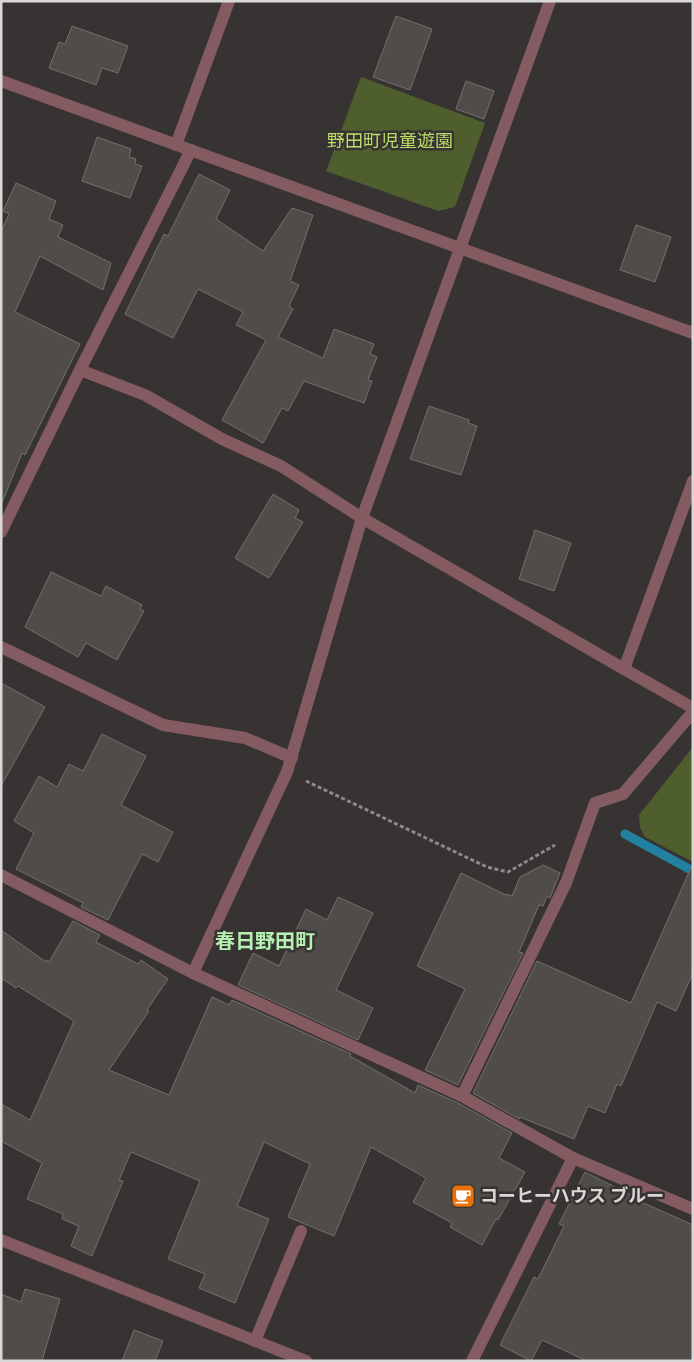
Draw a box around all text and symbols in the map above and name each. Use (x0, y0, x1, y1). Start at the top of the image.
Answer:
park label: 野田町児童遊園 (327, 130, 453, 152)
district label: 春日野田町 (215, 930, 315, 953)
cafe icon: コーヒーハウス ブルー (450, 1183, 476, 1209)
place label: コーヒーハウス ブルー (480, 1185, 664, 1207)

